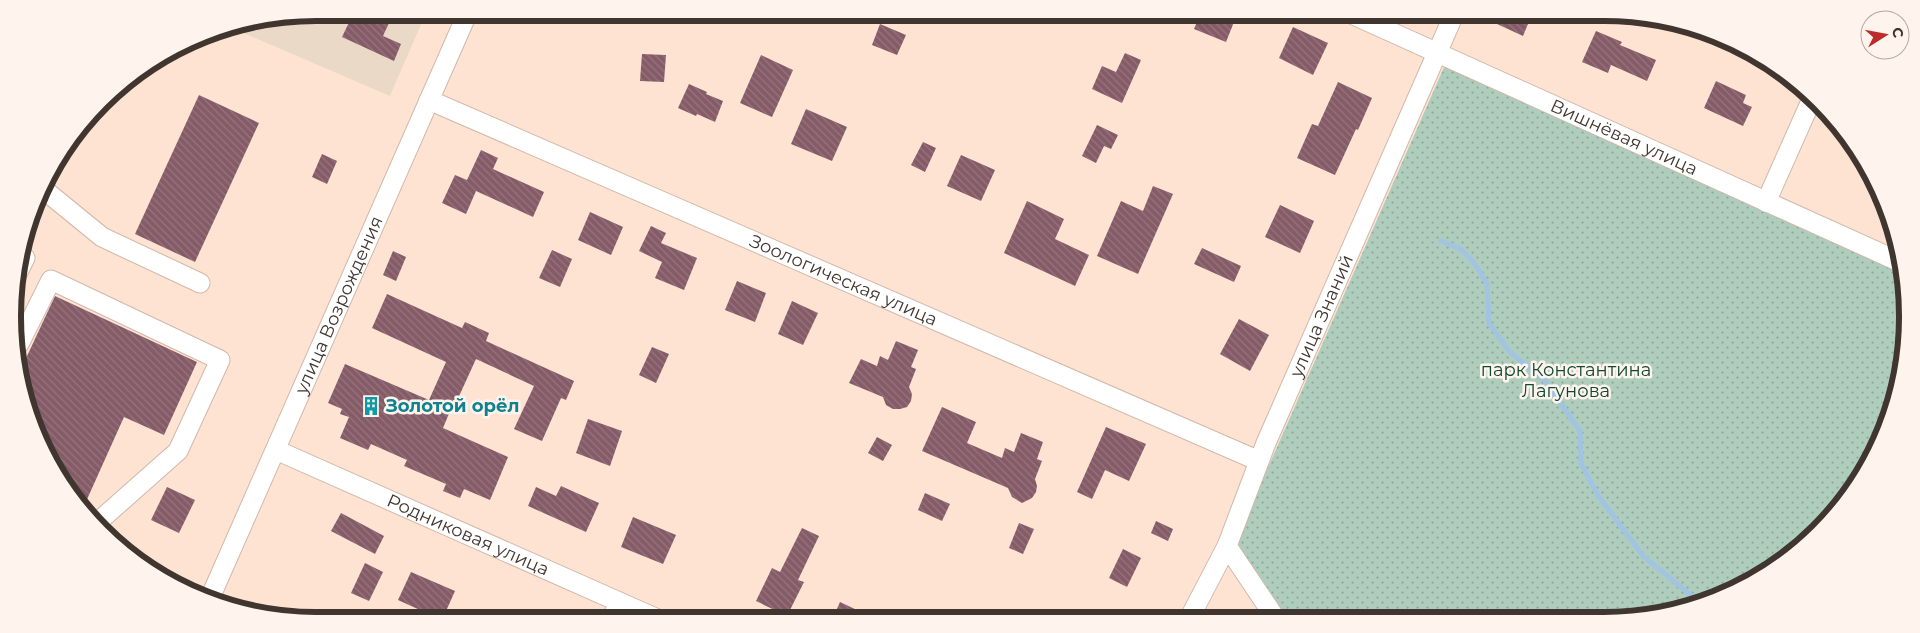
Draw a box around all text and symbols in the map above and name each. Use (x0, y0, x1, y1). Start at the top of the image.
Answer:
north arrow (1860, 10, 1910, 60)
text: С (1888, 26, 1908, 39)
street label: Вишнёвая улица (1547, 94, 1701, 180)
street label: улица Возрождения (290, 213, 388, 398)
street label: Зоологическая улица (746, 230, 941, 331)
street label: улица Знаний (1285, 251, 1358, 382)
park label: парк Константина Лагунова (1481, 359, 1651, 402)
building icon: Золотой орёл (360, 395, 382, 417)
place label: Золотой орёл (385, 395, 519, 417)
street label: Родниковая улица (383, 490, 553, 581)

